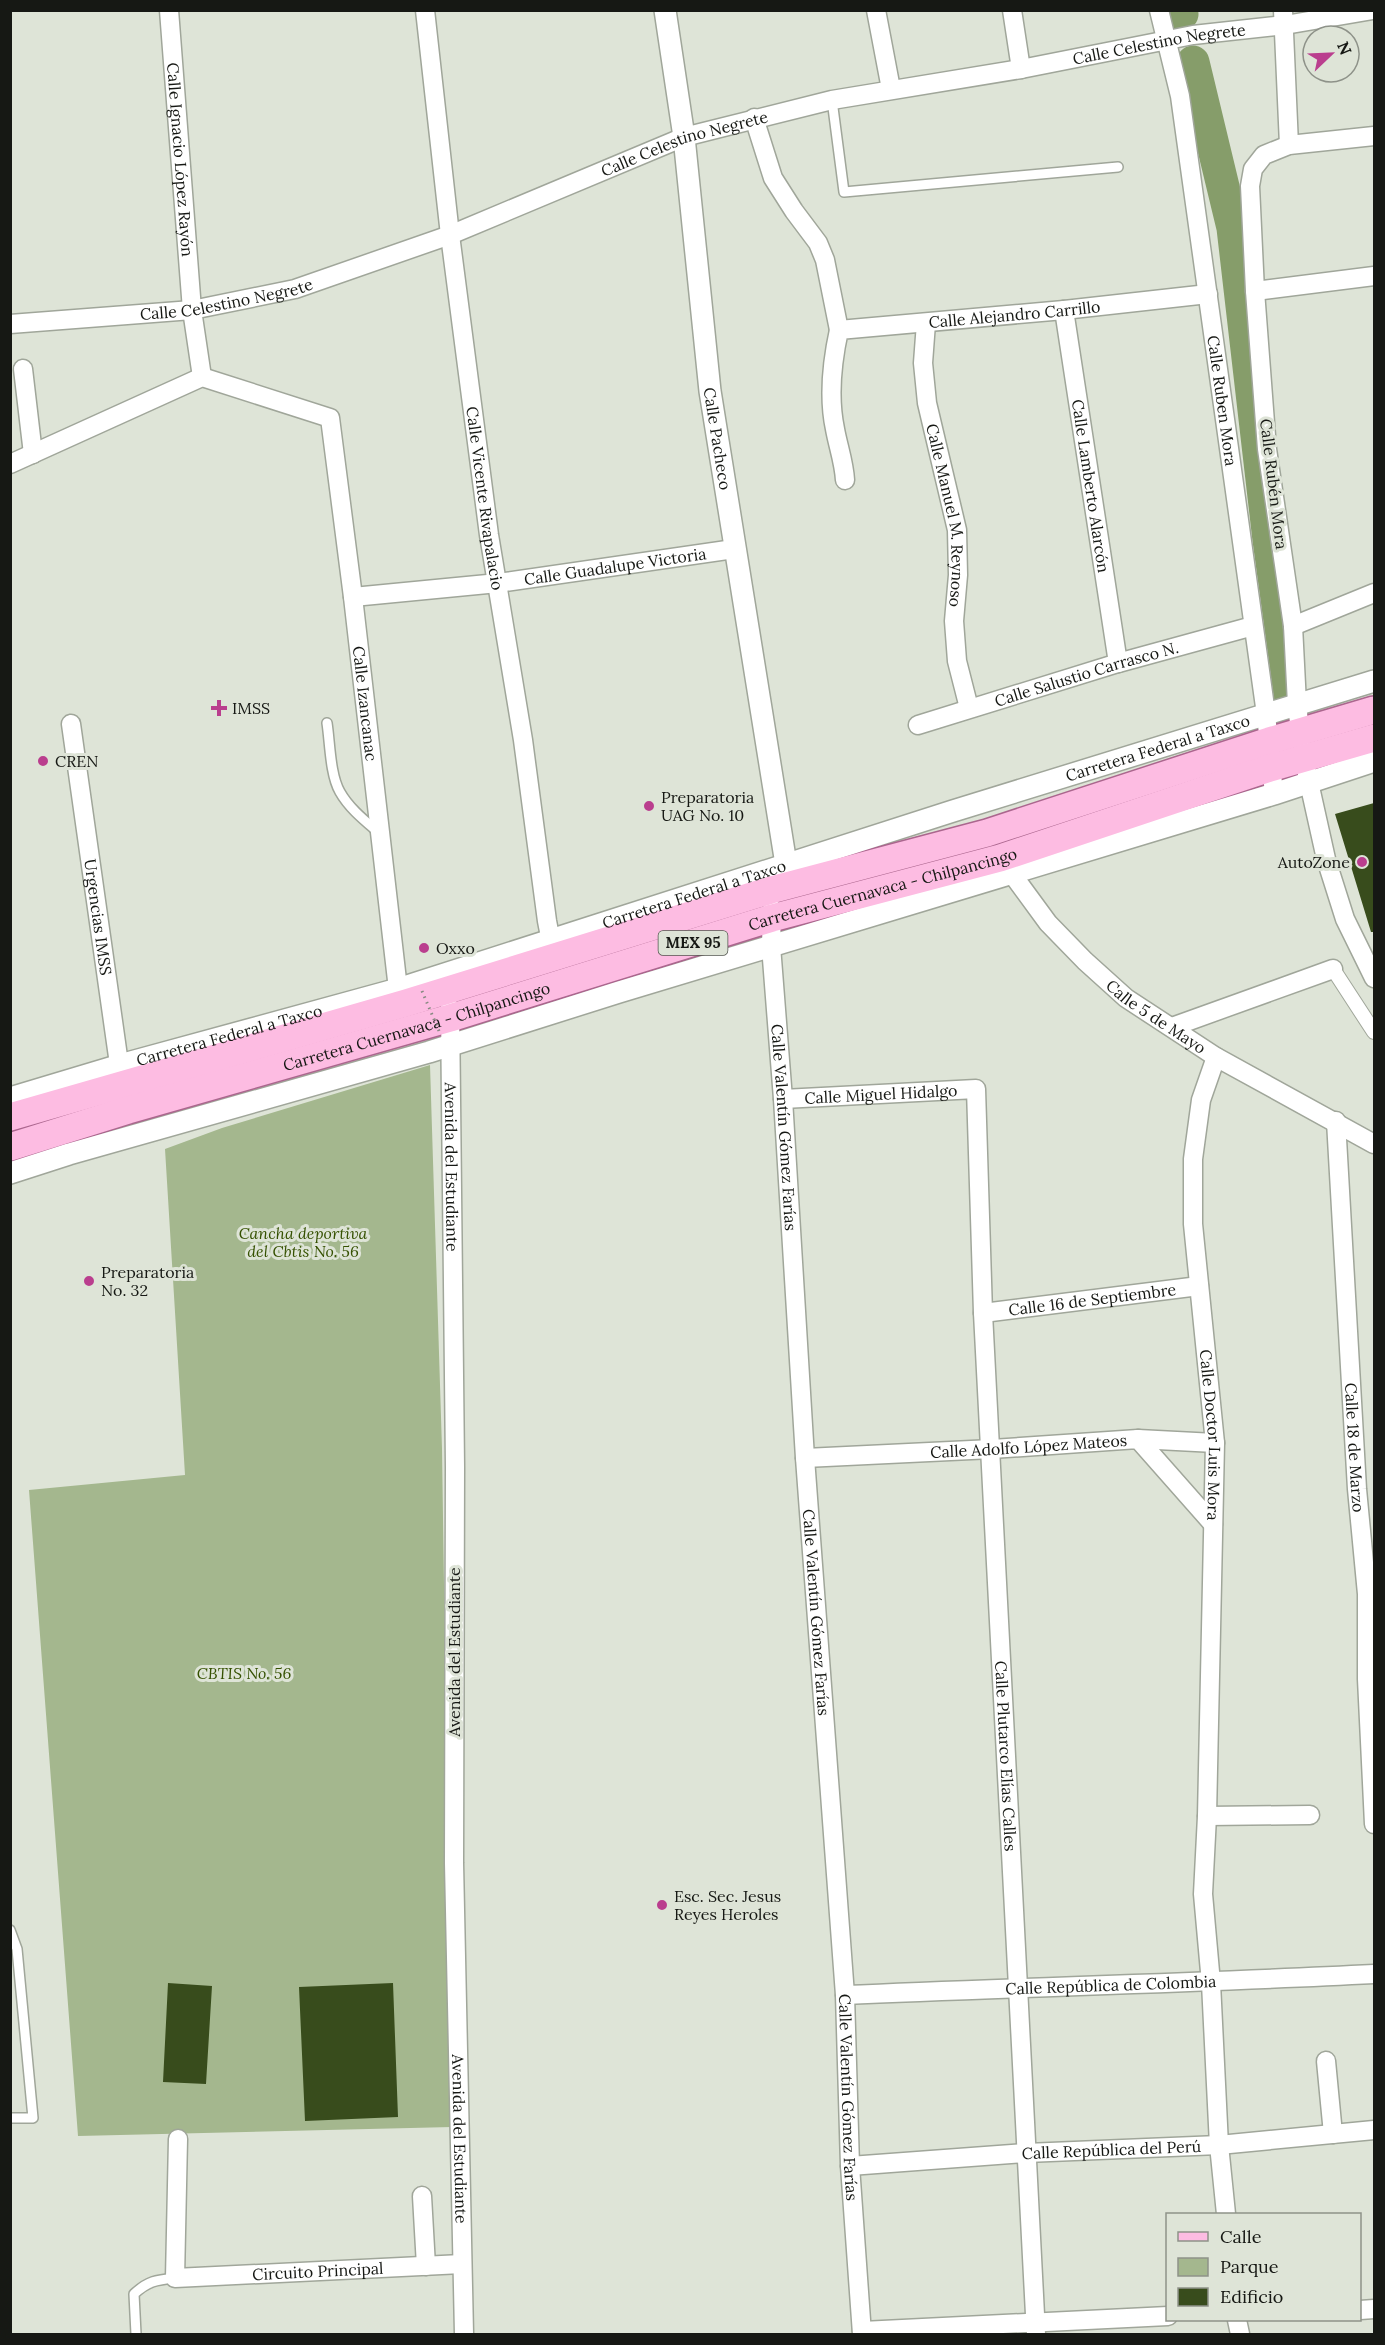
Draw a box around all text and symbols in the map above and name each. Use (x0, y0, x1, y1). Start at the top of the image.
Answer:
street label: Calle Celestino Negrete (1071, 19, 1247, 69)
north arrow (1301, 24, 1361, 84)
text: N (1333, 39, 1356, 58)
street label: Calle Ignacio López Rayón (163, 62, 198, 258)
street label: Calle Celestino Negrete (598, 106, 770, 181)
street label: Calle Celestino Negrete (139, 274, 316, 324)
street label: Calle Alejandro Carrillo (928, 296, 1101, 332)
street label: Calle Ruben Mora (1203, 334, 1241, 467)
street label: Calle Pacheco (700, 386, 736, 491)
street label: Calle Lamberto Alarcón (1068, 398, 1114, 574)
street label: Calle Vicente Rivapalacio (462, 405, 508, 592)
street label: Calle Rubén Mora (1256, 417, 1292, 551)
street label: Calle Manuel M. Reynoso (922, 422, 968, 608)
street label: Calle Guadalupe Victoria (523, 543, 707, 589)
street label: Calle Salustio Carrasco N. (992, 637, 1180, 711)
street label: Calle Izancanac (349, 645, 382, 762)
place label: IMSS (232, 698, 270, 718)
marker: IMSS (210, 699, 228, 717)
street label: Carretera Federal a Taxco (1063, 710, 1252, 786)
place label: CREN (55, 751, 98, 771)
marker: CREN (36, 754, 50, 768)
place label: Preparatoria UAG No. 10 (661, 787, 754, 825)
marker: Preparatoria UAG No. 10 (642, 799, 656, 813)
street label: Carretera Cuernavaca - Chilpancingo (746, 843, 1020, 935)
place label: AutoZone (1277, 852, 1350, 872)
street label: Carretera Federal a Taxco (600, 855, 789, 933)
marker: AutoZone (1355, 855, 1369, 869)
street label: Urgencias IMSS (80, 858, 116, 977)
road number: MEX 95 (658, 931, 728, 955)
place label: Oxxo (436, 938, 475, 958)
marker: Oxxo (417, 941, 431, 955)
street label: Calle 5 de Mayo (1102, 975, 1210, 1058)
street label: Carretera Cuernavaca - Chilpancingo (281, 978, 552, 1075)
street label: Carretera Federal a Taxco (134, 1000, 324, 1070)
street label: Calle Valentín Gómez Farías (767, 1023, 801, 1231)
street label: Calle Miguel Hidalgo (804, 1080, 958, 1108)
street label: Avenida del Estudiante (441, 1081, 463, 1252)
park label: Cancha deportiva del Cbtis No. 56 (239, 1223, 368, 1261)
place label: Preparatoria No. 32 (101, 1262, 194, 1300)
marker: Preparatoria No. 32 (82, 1274, 96, 1288)
street label: Calle 16 de Septiembre (1007, 1279, 1177, 1320)
street label: Calle Doctor Luis Mora (1196, 1349, 1225, 1521)
street label: Calle 18 de Marzo (1341, 1382, 1369, 1513)
street label: Calle Adolfo López Mateos (930, 1430, 1128, 1462)
street label: Calle Valentín Gómez Farías (799, 1508, 834, 1716)
street label: Avenida del Estudiante (444, 1567, 464, 1738)
street label: Calle Plutarco Elías Calles (991, 1660, 1021, 1852)
park label: CBTIS No. 56 (197, 1663, 291, 1683)
place label: Esc. Sec. Jesus Reyes Heroles (674, 1886, 781, 1924)
marker: Esc. Sec. Jesus Reyes Heroles (655, 1898, 669, 1912)
street label: Calle República de Colombia (1005, 1971, 1217, 1999)
street label: Calle Valentín Gómez Farías (835, 1993, 862, 2202)
street label: Avenida del Estudiante (448, 2053, 472, 2224)
street label: Calle República del Perú (1021, 2136, 1202, 2163)
legend (1166, 2213, 1361, 2321)
text: Calle (1220, 2225, 1262, 2248)
text: Parque (1220, 2255, 1279, 2278)
street label: Circuito Principal (252, 2258, 384, 2284)
text: Edificio (1220, 2285, 1283, 2308)

